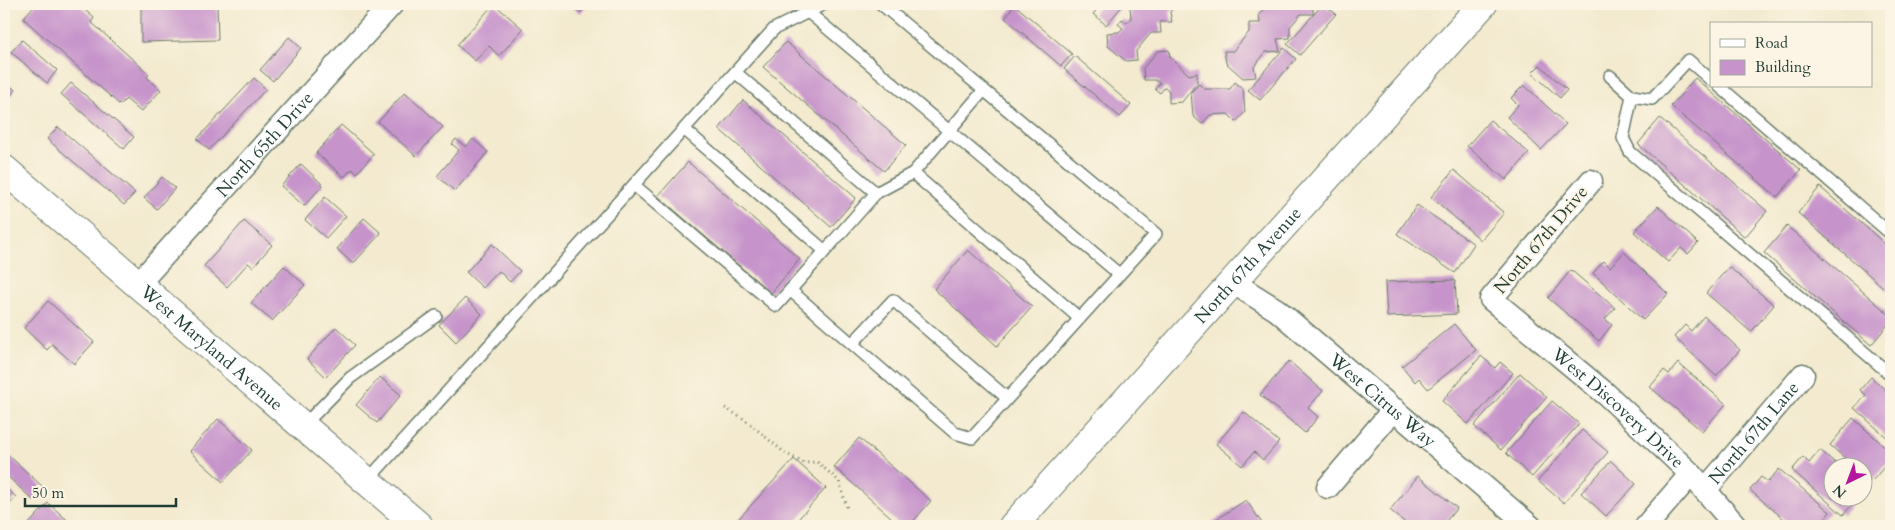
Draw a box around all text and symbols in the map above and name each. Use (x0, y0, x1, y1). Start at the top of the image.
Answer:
legend (1710, 22, 1872, 88)
text: Road (1755, 33, 1788, 53)
text: Building (1755, 57, 1811, 77)
street label: North 65th Drive (210, 86, 319, 203)
street label: North 67th Drive (1488, 180, 1594, 300)
street label: North 67th Avenue (1189, 201, 1307, 329)
street label: West Maryland Avenue (134, 279, 288, 416)
street label: West Discovery Drive (1546, 341, 1690, 474)
street label: West Citrus Way (1323, 347, 1442, 453)
street label: North 67th Lane (1703, 376, 1805, 490)
north arrow (1822, 458, 1872, 508)
scale bar (25, 475, 176, 507)
text: N (1829, 480, 1851, 502)
text: 50 m (32, 483, 64, 503)

